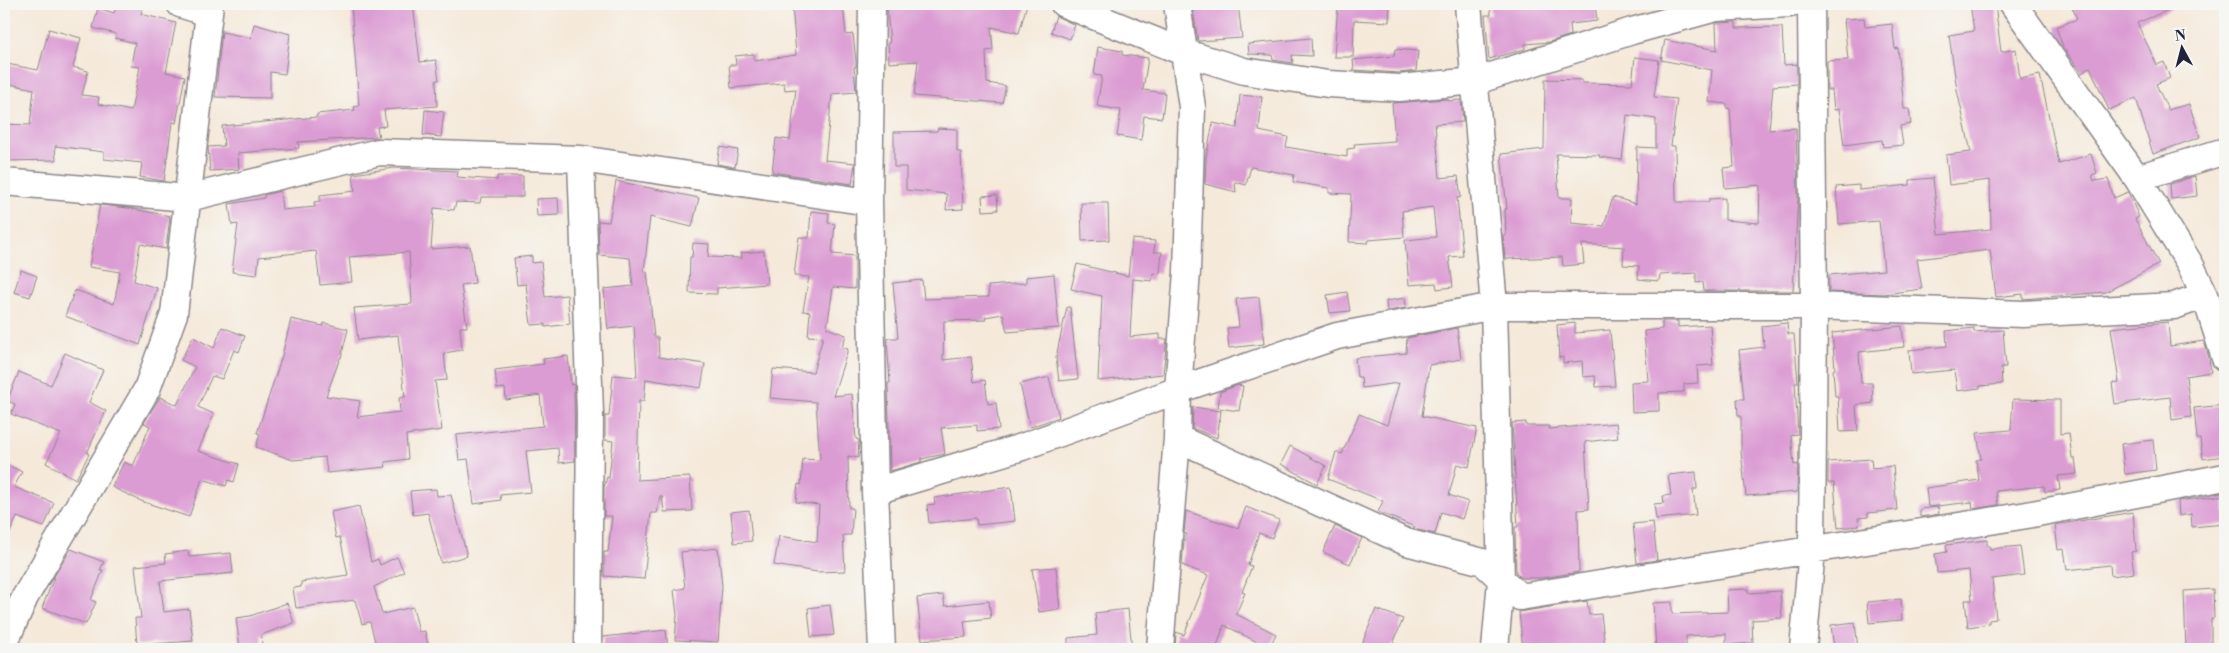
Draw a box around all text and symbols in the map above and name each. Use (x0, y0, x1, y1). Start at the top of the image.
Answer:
north arrow (2156, 22, 2206, 72)
text: N (2174, 26, 2187, 46)

